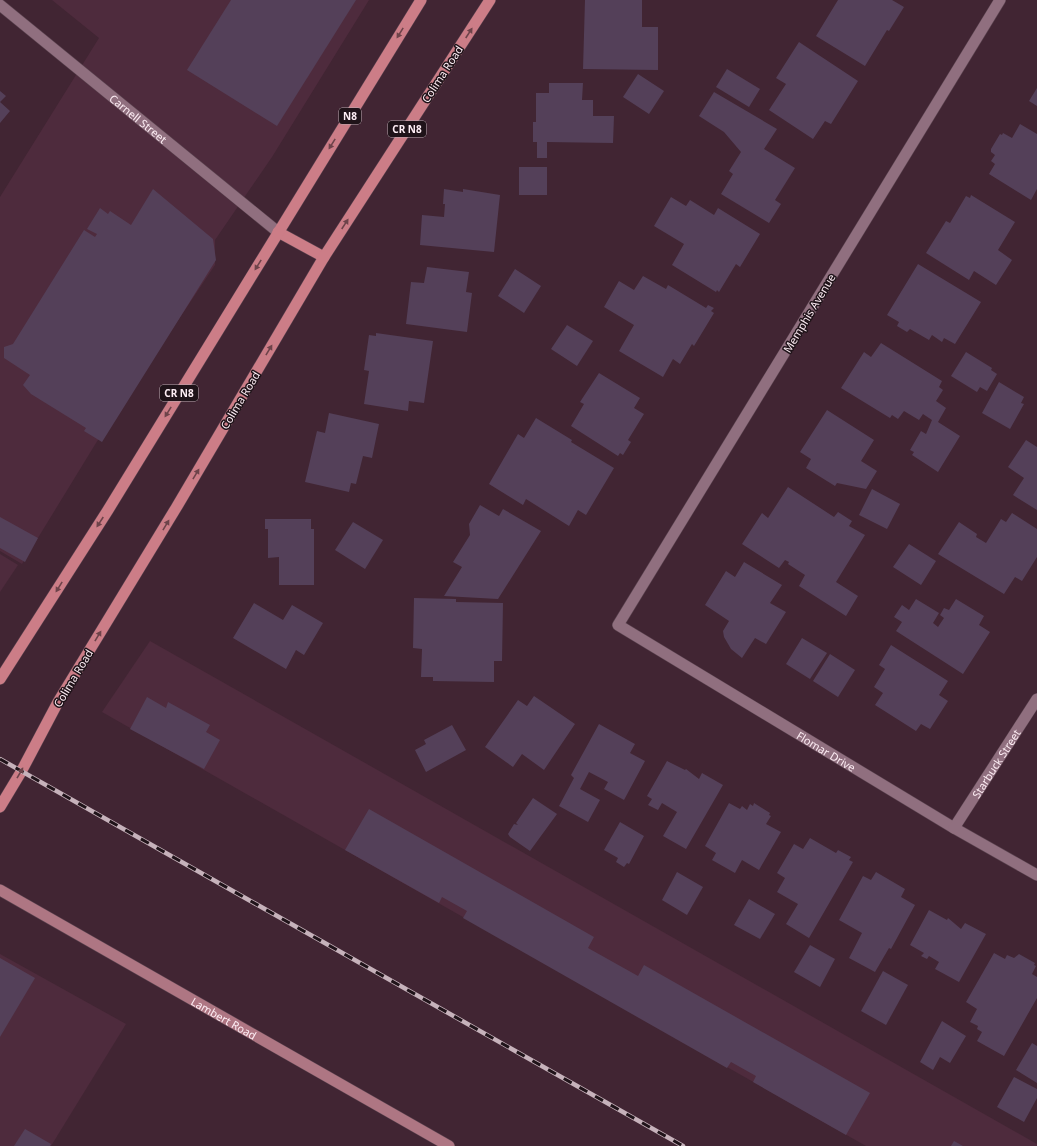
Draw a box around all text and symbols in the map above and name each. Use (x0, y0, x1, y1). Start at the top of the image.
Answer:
one-way arrow (397, 27, 404, 39)
one-way arrow (465, 27, 473, 38)
street label: Colima Road (418, 43, 466, 105)
street label: Carnell Street (107, 90, 171, 146)
road number: N8 (339, 108, 361, 124)
road number: CR N8 (388, 121, 426, 137)
one-way arrow (329, 138, 336, 150)
one-way arrow (342, 218, 349, 230)
one-way arrow (254, 260, 262, 270)
street label: Memphis Avenue (779, 271, 839, 355)
one-way arrow (266, 344, 273, 356)
street label: Colima Road (217, 368, 263, 432)
road number: CR N8 (160, 385, 198, 401)
one-way arrow (164, 407, 172, 417)
one-way arrow (192, 469, 200, 479)
one-way arrow (96, 517, 104, 527)
one-way arrow (162, 520, 170, 530)
one-way arrow (55, 582, 63, 592)
one-way arrow (95, 630, 102, 642)
street label: Colima Road (50, 646, 96, 710)
street label: Starbuck Street (968, 726, 1023, 801)
street label: Flomar Drive (794, 727, 859, 774)
one-way arrow (17, 767, 24, 779)
street label: Lambert Road (189, 993, 260, 1042)

